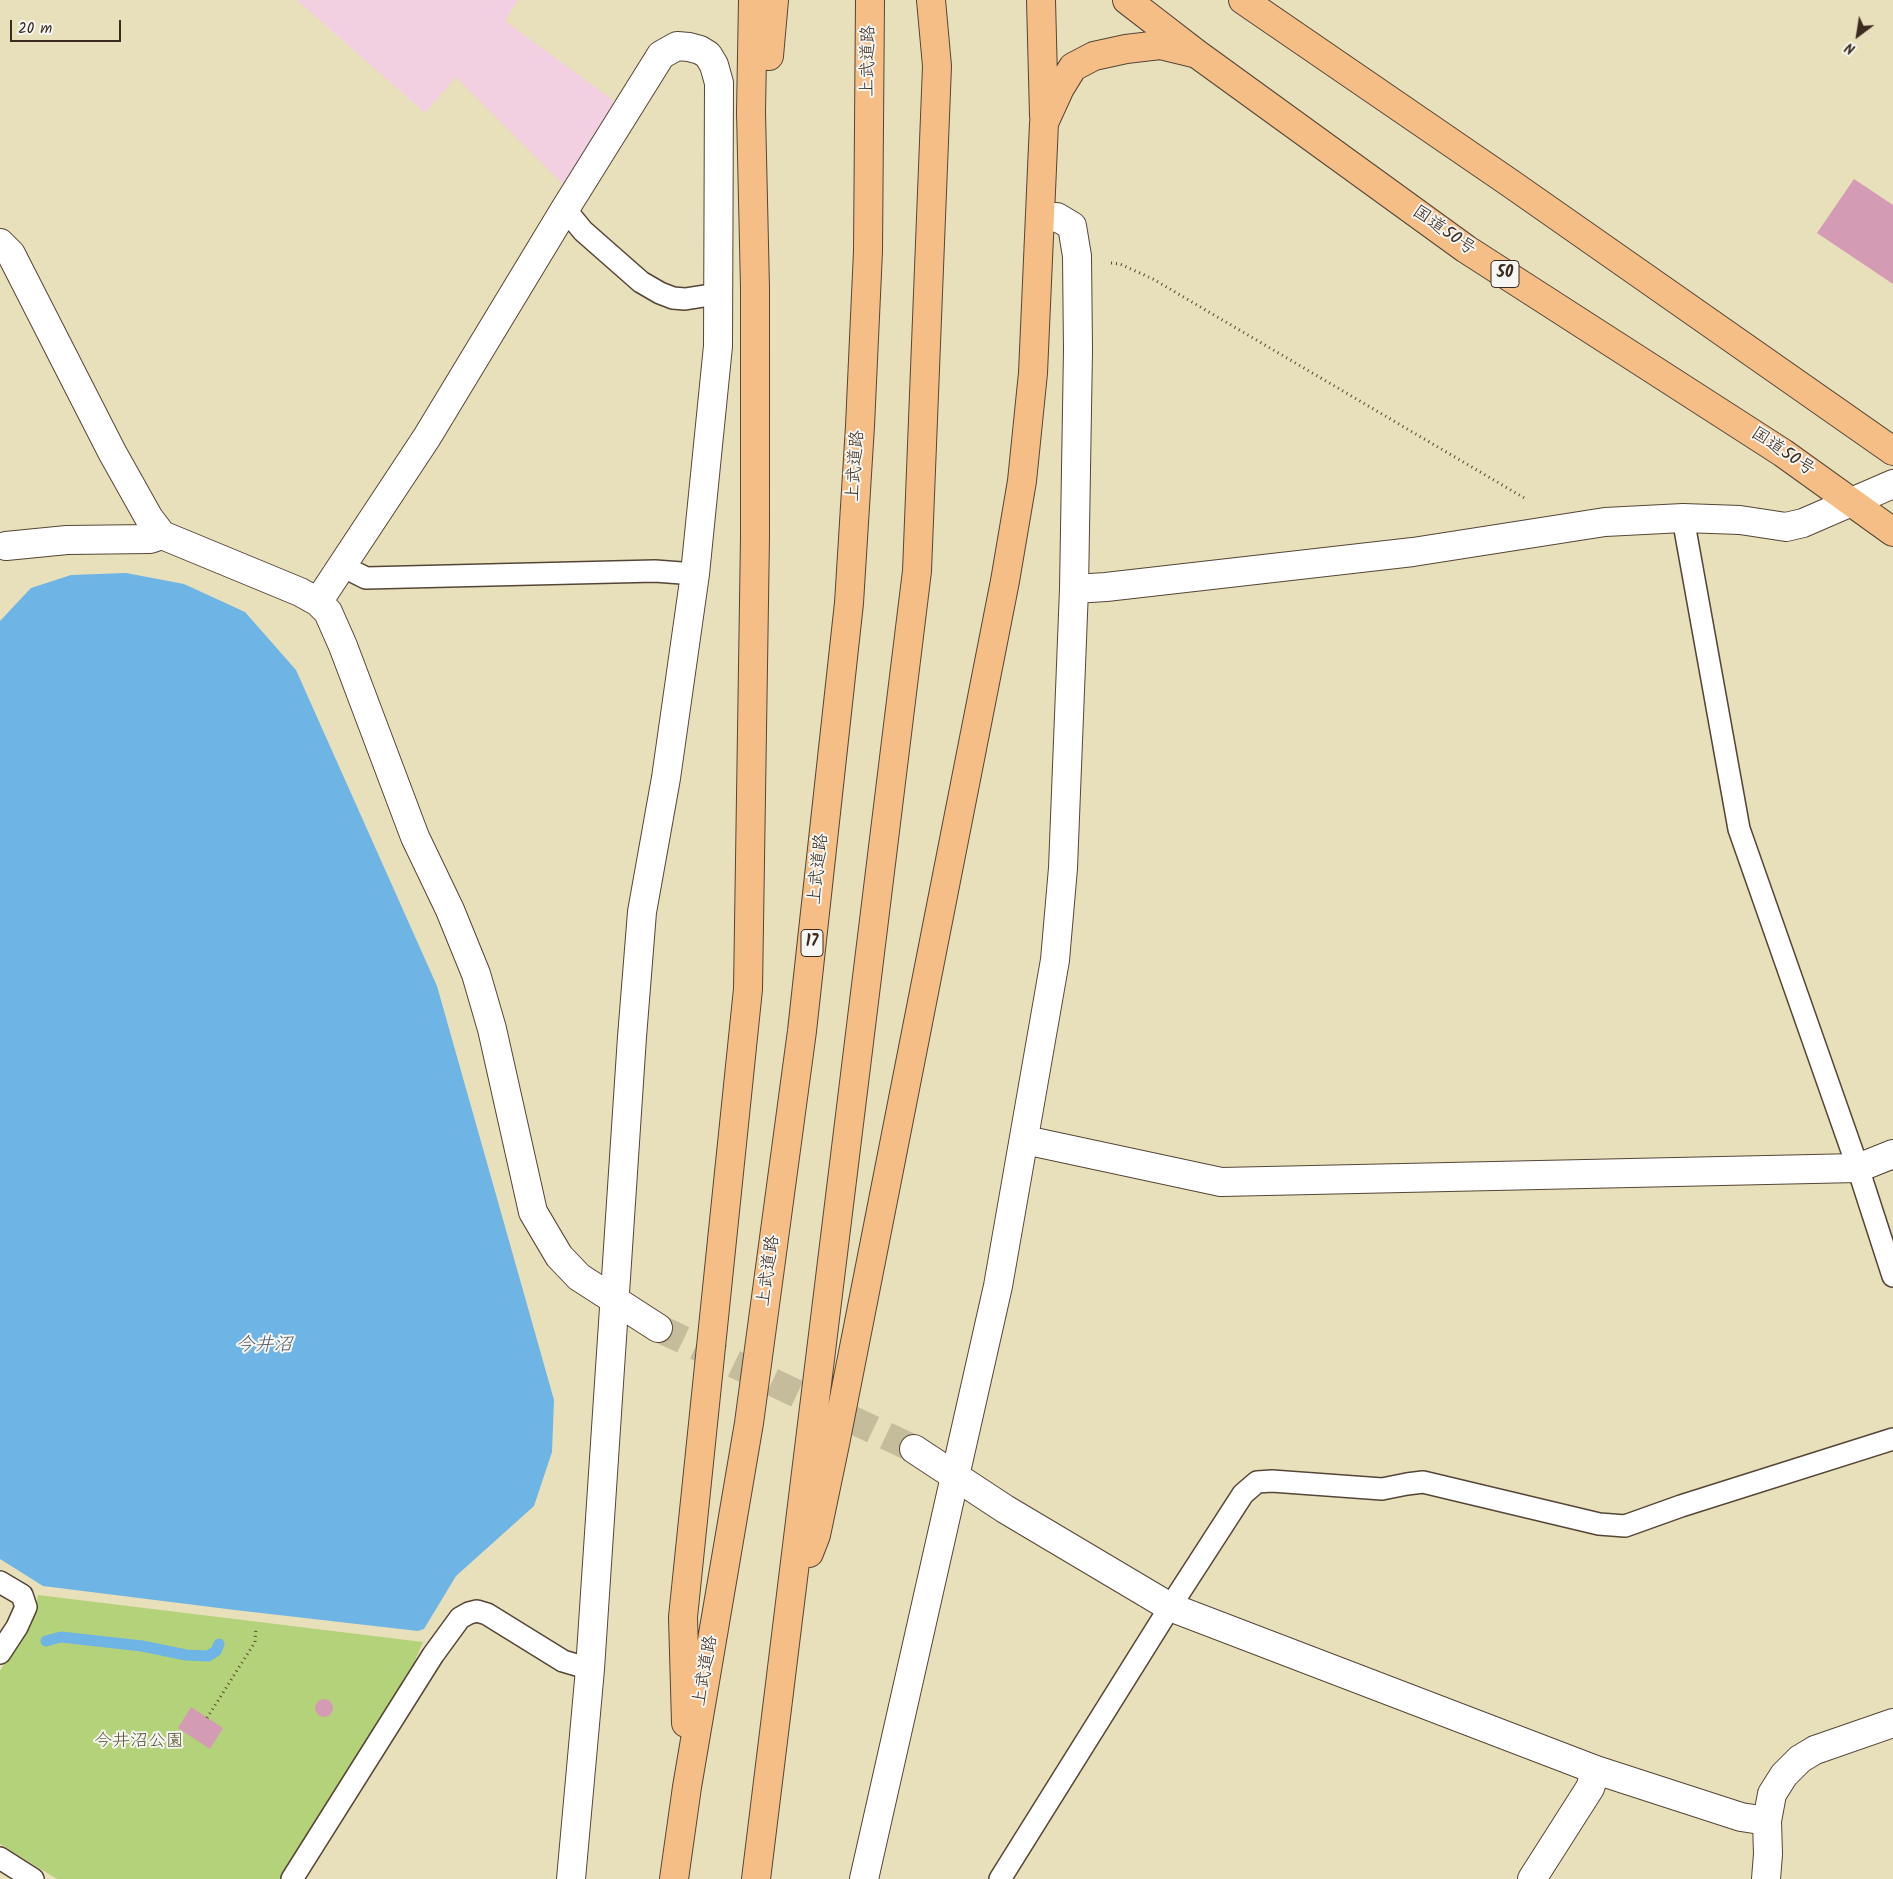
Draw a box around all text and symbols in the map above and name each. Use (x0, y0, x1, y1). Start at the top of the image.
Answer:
scale bar (12, 10, 124, 42)
north arrow (1833, 10, 1883, 60)
text: 20 m (18, 17, 52, 41)
street label: 上武道路 (859, 25, 881, 97)
text: N (1841, 36, 1860, 60)
street label: 国道50号 (1407, 202, 1479, 262)
road number: 50 (1491, 260, 1519, 288)
street label: 国道50号 (1746, 424, 1818, 482)
street label: 上武道路 (844, 429, 870, 503)
street label: 上武道路 (805, 832, 835, 906)
road number: 17 (801, 930, 823, 956)
street label: 上武道路 (754, 1234, 786, 1308)
water label: 今井沼 (236, 1336, 292, 1358)
street label: 上武道路 (690, 1634, 724, 1708)
park label: 今井沼公園 (94, 1732, 184, 1754)

